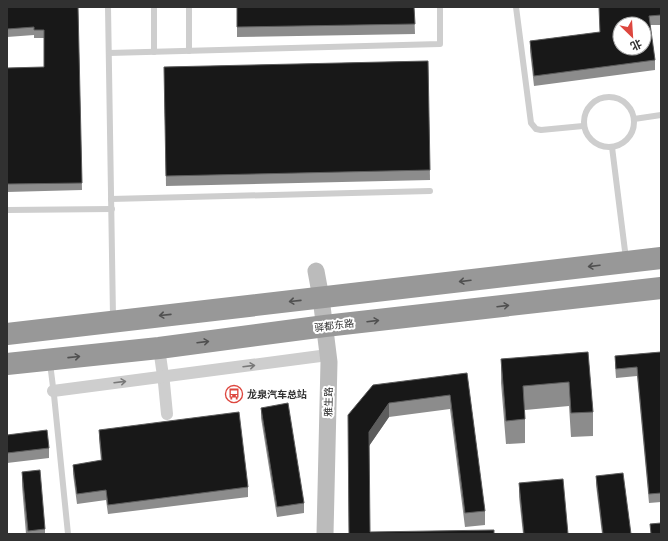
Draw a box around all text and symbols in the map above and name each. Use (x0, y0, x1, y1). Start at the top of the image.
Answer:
north arrow (612, 16, 652, 56)
text: 北 (628, 36, 644, 54)
one-way arrow (588, 262, 601, 270)
one-way arrow (459, 277, 472, 285)
one-way arrow (288, 297, 301, 305)
one-way arrow (496, 302, 509, 310)
one-way arrow (159, 312, 172, 319)
street label: 驿都东路 (313, 317, 355, 334)
one-way arrow (366, 317, 379, 325)
one-way arrow (196, 338, 209, 346)
one-way arrow (67, 353, 80, 361)
one-way arrow (242, 362, 255, 369)
one-way arrow (113, 378, 126, 386)
bus stop icon: 龙泉汽车总站 (224, 384, 244, 404)
street label: 雅生路 (322, 387, 335, 417)
place label: 龙泉汽车总站 (247, 388, 307, 401)

